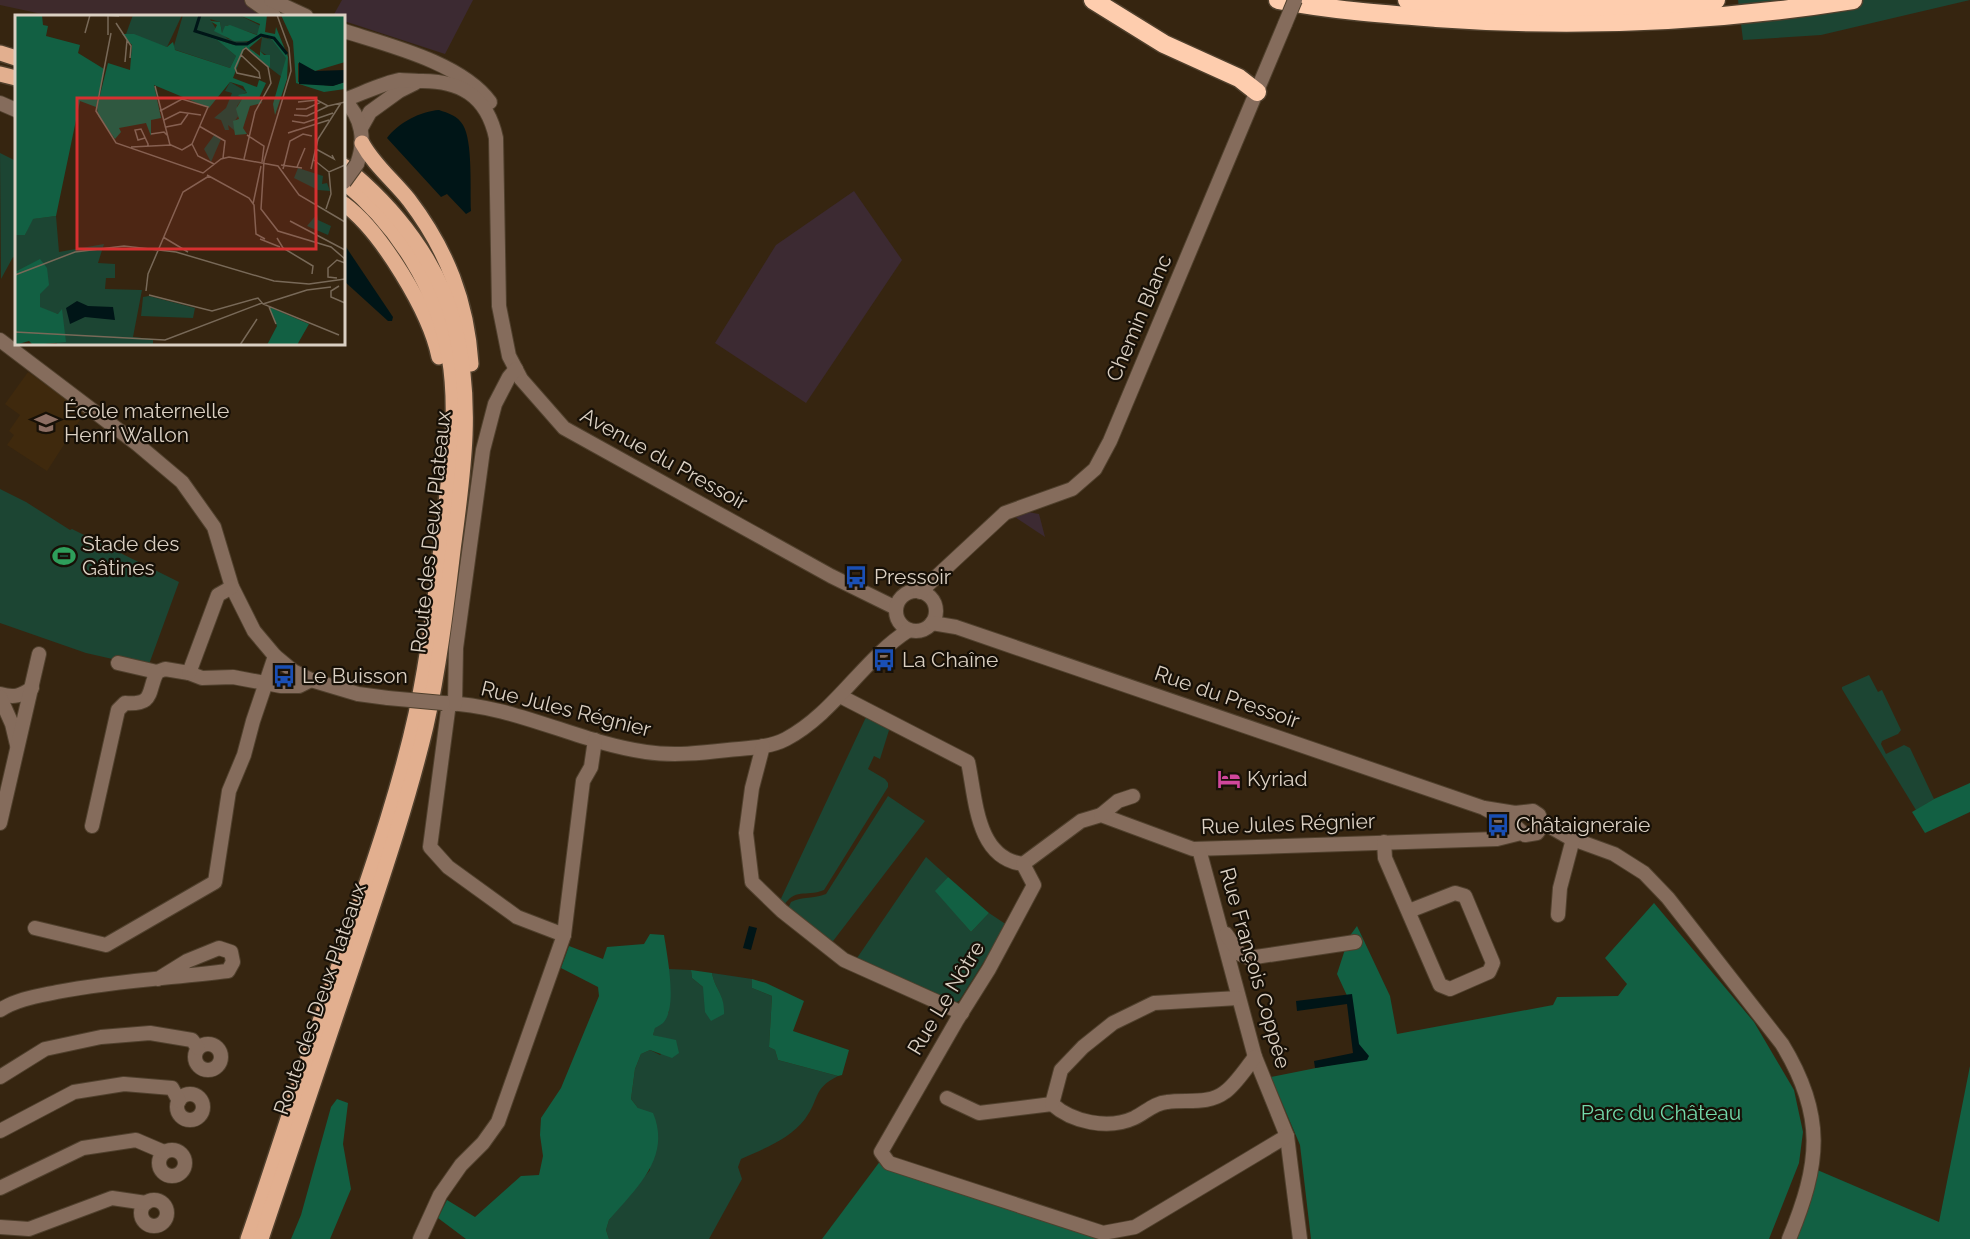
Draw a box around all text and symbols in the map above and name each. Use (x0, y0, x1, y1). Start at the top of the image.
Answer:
inset map (15, 15, 345, 345)
street label: Chemin Blanc (1101, 251, 1176, 385)
place label: École maternelle Henri Wallon (64, 398, 229, 447)
street label: Avenue du Pressoir (576, 402, 753, 515)
street label: Route des Deux Plateaux (405, 409, 456, 654)
school or university icon: École maternelle Henri Wallon (33, 410, 59, 436)
place label: Stade des Gâtines (82, 531, 179, 580)
sports icon: Stade des Gâtines (51, 543, 77, 569)
bus stop icon: Pressoir (843, 564, 869, 590)
place label: Pressoir (874, 564, 952, 589)
bus stop icon: La Chaîne (871, 647, 897, 673)
place label: La Chaîne (902, 647, 998, 672)
street label: Rue du Pressoir (1151, 660, 1304, 733)
bus stop icon: Le Buisson (271, 663, 297, 689)
place label: Le Buisson (302, 663, 408, 688)
street label: Rue Jules Régnier (479, 675, 654, 742)
hotel icon: Kyriad (1216, 766, 1242, 792)
place label: Kyriad (1247, 766, 1308, 791)
street label: Rue Jules Régnier (1200, 808, 1376, 839)
bus stop icon: Châtaigneraie (1485, 812, 1511, 838)
place label: Châtaigneraie (1516, 812, 1650, 837)
street label: Rue François Coppée (1215, 865, 1296, 1071)
street label: Route des Deux Plateaux (268, 879, 371, 1118)
street label: Rue Le Nôtre (902, 936, 989, 1059)
park label: Parc du Château (1581, 1100, 1741, 1125)

